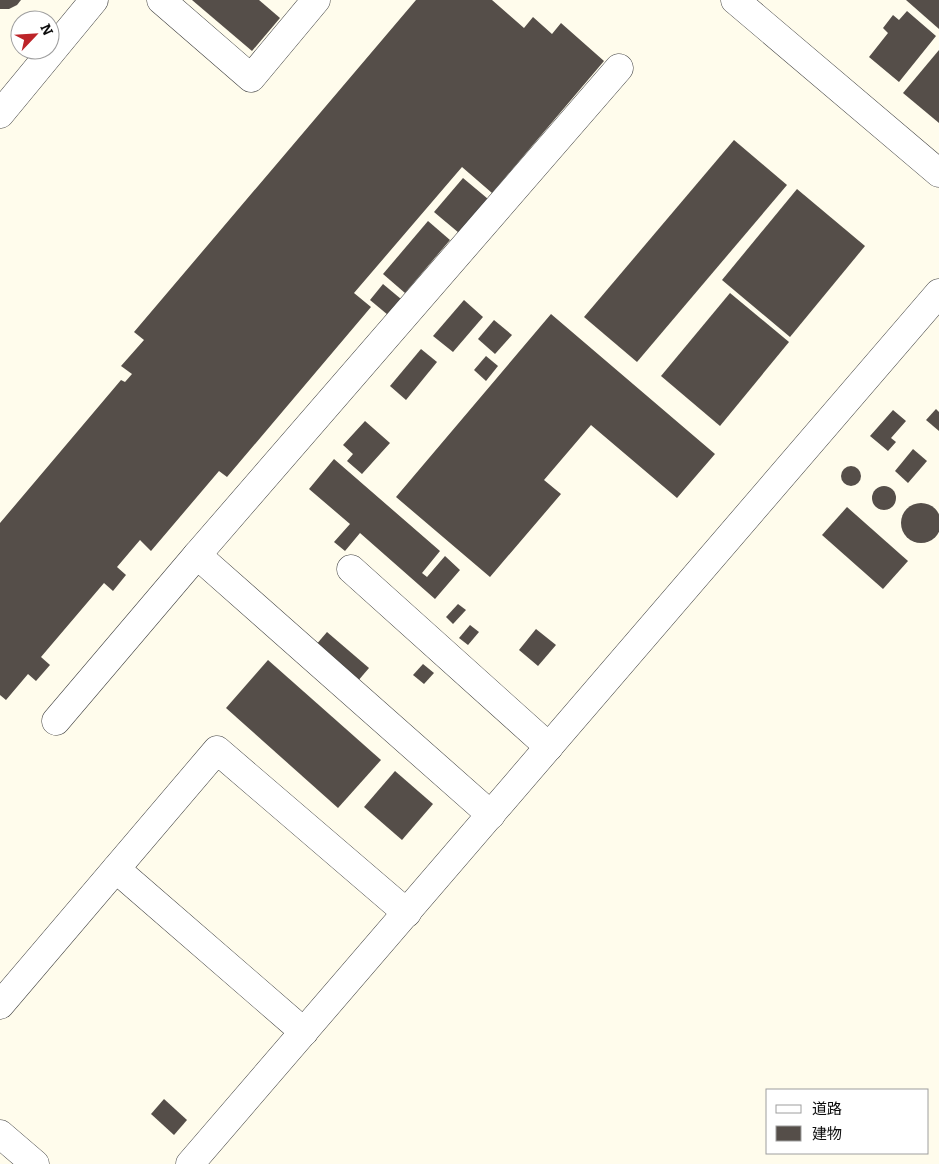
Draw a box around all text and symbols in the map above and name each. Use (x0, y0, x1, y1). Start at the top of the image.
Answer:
north arrow (10, 10, 60, 60)
text: N (36, 21, 56, 38)
legend (766, 1089, 929, 1154)
text: 道路 (812, 1100, 842, 1118)
text: 建物 (812, 1125, 842, 1143)

